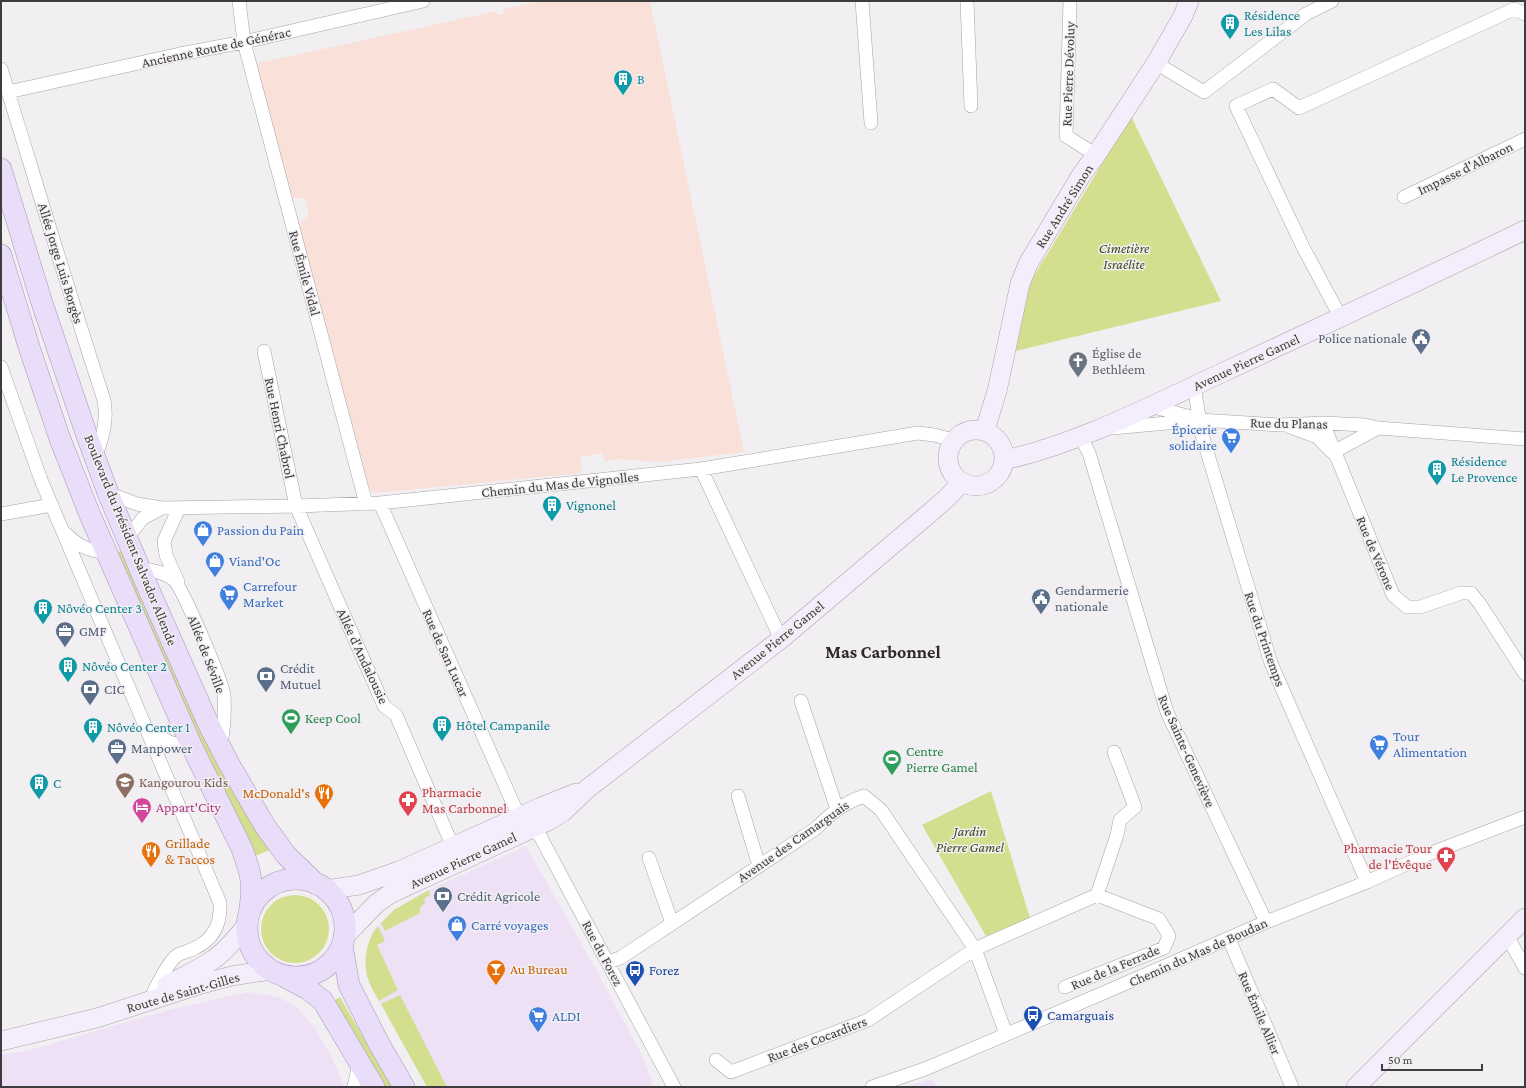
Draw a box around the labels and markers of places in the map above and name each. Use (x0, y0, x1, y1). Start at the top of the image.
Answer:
place label: Résidence Les Lilas (1244, 7, 1300, 39)
building icon: Résidence Les Lilas (1219, 12, 1241, 40)
building icon: B (612, 68, 634, 96)
place label: B (637, 71, 645, 87)
public building icon: Police nationale (1410, 327, 1432, 355)
place label: Police nationale (1318, 330, 1407, 346)
place label: Église de Bethléem (1092, 345, 1145, 377)
church icon: Église de Bethléem (1067, 350, 1089, 378)
place label: Épicerie solidaire (1169, 421, 1217, 453)
supermarket icon: Épicerie solidaire (1220, 426, 1242, 454)
place label: Résidence Le Provence (1451, 453, 1517, 485)
building icon: Résidence Le Provence (1426, 458, 1448, 486)
building icon: Vignonel (541, 494, 563, 522)
place label: Vignonel (566, 497, 616, 513)
shop icon: Passion du Pain (192, 519, 214, 547)
place label: Passion du Pain (217, 522, 304, 538)
shop icon: Viand'Oc (204, 550, 226, 578)
place label: Viand'Oc (229, 553, 280, 569)
place label: Carrefour Market (243, 578, 297, 610)
place label: Gendarmerie nationale (1055, 582, 1129, 614)
supermarket icon: Carrefour Market (218, 583, 240, 611)
public building icon: Gendarmerie nationale (1030, 587, 1052, 615)
building icon: Nôvéo Center 3 (32, 597, 54, 625)
place label: Nôvéo Center 3 (57, 600, 142, 616)
office icon: GMF (54, 620, 76, 648)
place label: GMF (79, 623, 106, 639)
building icon: Nôvéo Center 2 (57, 655, 79, 683)
place label: Nôvéo Center 2 (82, 658, 167, 674)
place label: Crédit Mutuel (280, 660, 321, 692)
bank icon: Crédit Mutuel (255, 665, 277, 693)
bank icon: CIC (79, 678, 101, 706)
place label: CIC (104, 681, 125, 697)
sports icon: Keep Cool (280, 707, 302, 735)
place label: Keep Cool (305, 710, 361, 726)
building icon: Hôtel Campanile (431, 714, 453, 742)
building icon: Nôvéo Center 1 (82, 716, 104, 744)
place label: Hôtel Campanile (456, 717, 550, 733)
place label: Nôvéo Center 1 (107, 719, 190, 735)
place label: Tour Alimentation (1393, 728, 1468, 760)
supermarket icon: Tour Alimentation (1368, 733, 1390, 761)
office icon: Manpower (106, 737, 128, 765)
place label: Manpower (131, 740, 192, 756)
place label: Centre Pierre Gamel (906, 743, 978, 775)
sports icon: Centre Pierre Gamel (881, 748, 903, 776)
school or university icon: Kangourou Kids (114, 771, 136, 799)
building icon: C (28, 772, 50, 800)
place label: Kangourou Kids (139, 774, 228, 790)
place label: C (53, 775, 61, 791)
restaurant icon: McDonald's (313, 782, 335, 810)
place label: Pharmacie Mas Carbonnel (422, 784, 507, 816)
place label: McDonald's (243, 785, 310, 801)
pharmacy icon: Pharmacie Mas Carbonnel (397, 789, 419, 817)
hotel icon: Appart'City (131, 796, 153, 824)
place label: Appart'City (156, 799, 221, 815)
place label: Grillade & Taccos (165, 835, 215, 867)
restaurant icon: Grillade & Taccos (140, 840, 162, 868)
place label: Pharmacie Tour de l'Évêque (1344, 840, 1432, 872)
pharmacy icon: Pharmacie Tour de l'Évêque (1435, 845, 1457, 873)
bank icon: Crédit Agricole (432, 885, 454, 913)
place label: Crédit Agricole (457, 888, 540, 904)
shop icon: Carré voyages (446, 914, 468, 942)
place label: Carré voyages (471, 917, 549, 933)
bar icon: Au Bureau (485, 958, 507, 986)
bus stop icon: Forez (624, 959, 646, 987)
place label: Au Bureau (510, 961, 568, 977)
place label: Forez (649, 962, 679, 978)
bus stop icon: Camarguais (1022, 1004, 1044, 1032)
supermarket icon: ALDI (527, 1005, 549, 1033)
place label: Camarguais (1047, 1007, 1114, 1023)
place label: ALDI (552, 1008, 581, 1024)

